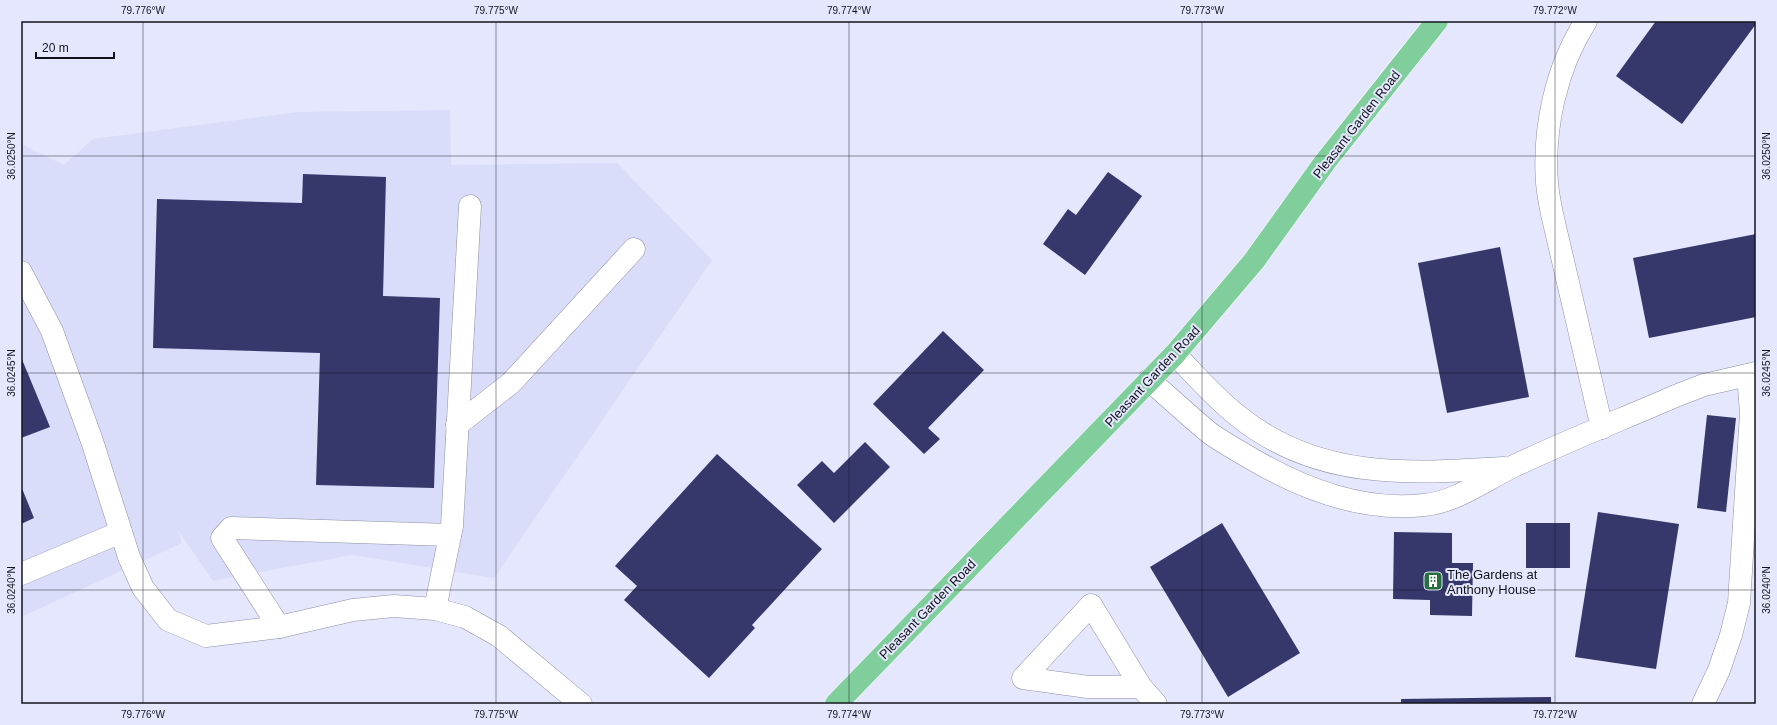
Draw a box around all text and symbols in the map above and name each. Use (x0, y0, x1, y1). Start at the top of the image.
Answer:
text: 79.776°W (121, 5, 166, 16)
text: 79.775°W (474, 5, 519, 16)
text: 79.774°W (827, 5, 872, 16)
text: 79.773°W (1180, 5, 1225, 16)
text: 79.772°W (1533, 5, 1578, 16)
scale bar (36, 34, 114, 60)
text: 20 m (42, 41, 69, 55)
street label: Pleasant Garden Road (1310, 68, 1403, 181)
text: 36.0250°N (6, 132, 17, 180)
text: 36.0250°N (1761, 132, 1772, 180)
street label: Pleasant Garden Road (1102, 323, 1203, 430)
text: 36.0245°N (6, 349, 17, 397)
text: 36.0245°N (1761, 349, 1772, 397)
street label: Pleasant Garden Road (876, 557, 979, 662)
text: 36.0240°N (6, 566, 17, 614)
text: 36.0240°N (1761, 566, 1772, 614)
place label: The Gardens at Anthony House (1447, 567, 1538, 597)
building icon: The Gardens at Anthony House (1422, 570, 1444, 592)
text: 79.776°W (121, 709, 166, 720)
text: 79.775°W (474, 709, 519, 720)
text: 79.774°W (827, 709, 872, 720)
text: 79.773°W (1180, 709, 1225, 720)
text: 79.772°W (1533, 709, 1578, 720)

